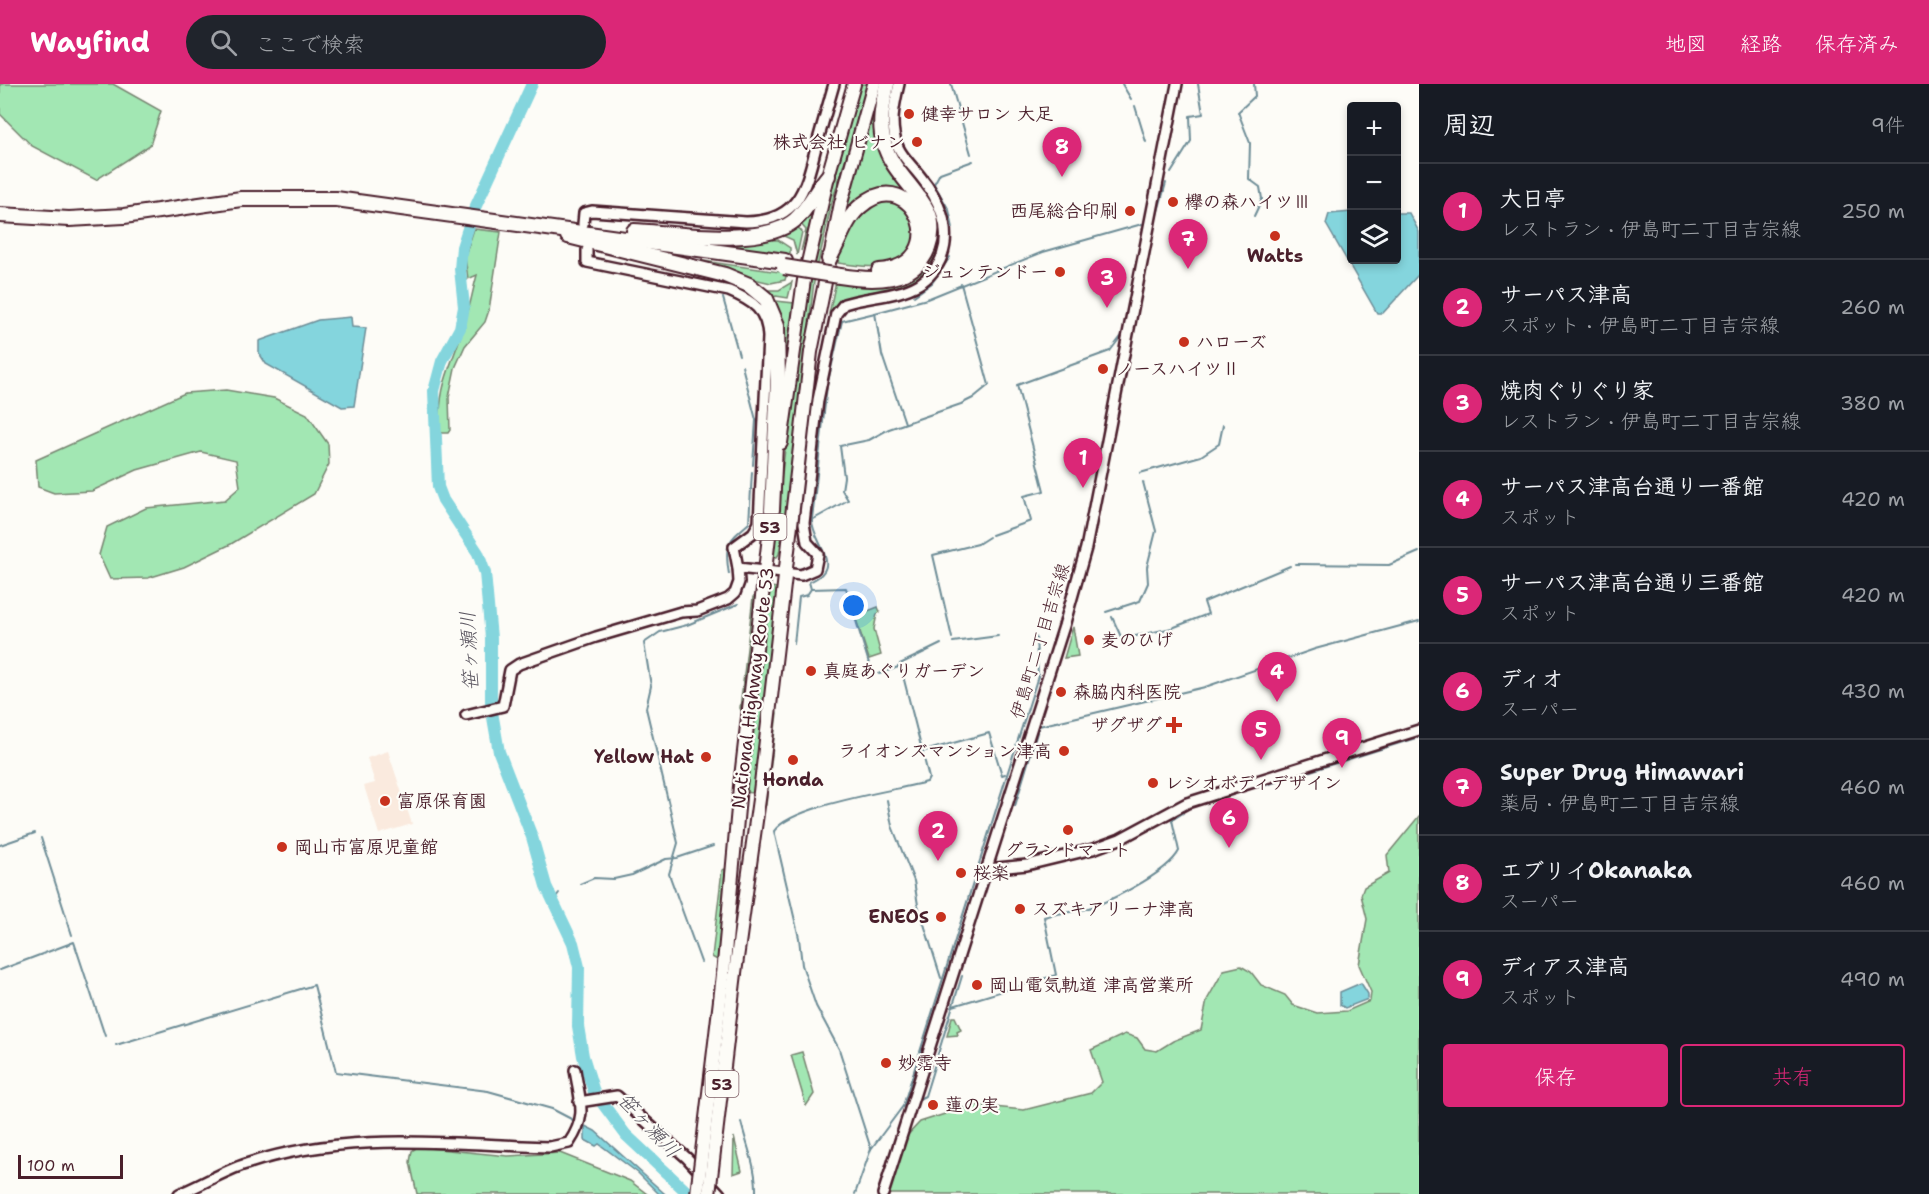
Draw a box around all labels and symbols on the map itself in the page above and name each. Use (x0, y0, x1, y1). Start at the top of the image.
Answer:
place label: 健幸サロン 大足 (921, 102, 1053, 126)
marker: 健幸サロン 大足 (902, 107, 916, 121)
pin: 8 (1042, 128, 1082, 177)
place label: 株式会社 ビナン (773, 130, 905, 154)
marker: 株式会社 ビナン (910, 135, 924, 149)
place label: 欅の森ハイツⅢ (1185, 190, 1311, 214)
marker: 欅の森ハイツⅢ (1166, 195, 1180, 209)
place label: 西尾総合印刷 (1010, 199, 1118, 223)
marker: 西尾総合印刷 (1123, 204, 1137, 218)
pin: 7 (1168, 220, 1208, 269)
marker: Watts (1268, 229, 1282, 243)
place label: Watts (1247, 244, 1303, 268)
pin: 3 (1088, 258, 1126, 308)
place label: ジュンテンドー (922, 260, 1048, 284)
marker: ジュンテンドー (1053, 265, 1067, 279)
place label: ハローズ (1196, 330, 1267, 354)
marker: ハローズ (1177, 335, 1191, 349)
place label: ノースハイツⅡ (1115, 357, 1240, 381)
marker: ノースハイツⅡ (1096, 362, 1110, 376)
pin: 1 (1064, 438, 1102, 488)
road number: 53 (754, 514, 786, 540)
street label: 伊島町二丁目吉宗線 (1005, 560, 1075, 722)
street label: National Highway Route 53 (726, 566, 780, 810)
your location (839, 591, 868, 620)
water label: 笹ヶ瀬川 (454, 610, 484, 692)
place label: 麦のひげ (1101, 628, 1173, 652)
marker: 麦のひげ (1082, 633, 1096, 647)
pin: 4 (1258, 652, 1296, 702)
place label: 真庭あぐりガーデン (823, 659, 985, 683)
marker: 真庭あぐりガーデン (804, 664, 818, 678)
place label: 森脇内科医院 (1073, 680, 1181, 704)
marker: 森脇内科医院 (1054, 685, 1068, 699)
pin: 5 (1242, 710, 1280, 760)
place label: ザグザグ (1091, 713, 1162, 737)
marker: ザグザグ (1167, 718, 1181, 732)
pin: 9 (1322, 718, 1362, 768)
place label: ライオンズマンション津高 (838, 739, 1052, 763)
marker: ライオンズマンション津高 (1057, 744, 1071, 758)
place label: Yellow Hat (594, 745, 694, 769)
marker: Yellow Hat (699, 750, 713, 764)
marker: Honda (786, 753, 800, 767)
place label: Honda (762, 768, 824, 792)
place label: レシオボディデザイン (1165, 771, 1342, 795)
marker: レシオボディデザイン (1146, 776, 1160, 790)
place label: 富原保育園 (397, 789, 487, 813)
marker: 富原保育園 (378, 794, 392, 808)
pin: 6 (1210, 798, 1248, 848)
pin: 2 (918, 812, 958, 861)
marker: グランドマート (1061, 823, 1075, 837)
place label: 岡山市富原児童館 (294, 835, 438, 859)
place label: グランドマート (1005, 838, 1131, 862)
marker: 岡山市富原児童館 (275, 840, 289, 854)
place label: 桜楽 (973, 861, 1009, 885)
marker: 桜楽 (954, 866, 968, 880)
place label: スズキアリーナ津高 (1032, 897, 1195, 921)
marker: スズキアリーナ津高 (1013, 902, 1027, 916)
place label: ENEOS (868, 905, 929, 929)
marker: ENEOS (934, 910, 948, 924)
place label: 岡山電気軌道 津高営業所 (989, 973, 1193, 997)
marker: 岡山電気軌道 津高営業所 (970, 978, 984, 992)
place label: 妙霑寺 (898, 1051, 952, 1075)
marker: 妙霑寺 (879, 1056, 893, 1070)
road number: 53 (706, 1071, 738, 1097)
water label: 笹ヶ瀬川 (612, 1087, 686, 1163)
place label: 蓮の実 (945, 1093, 999, 1117)
marker: 蓮の実 (926, 1098, 940, 1112)
scale bar (18, 1152, 123, 1180)

